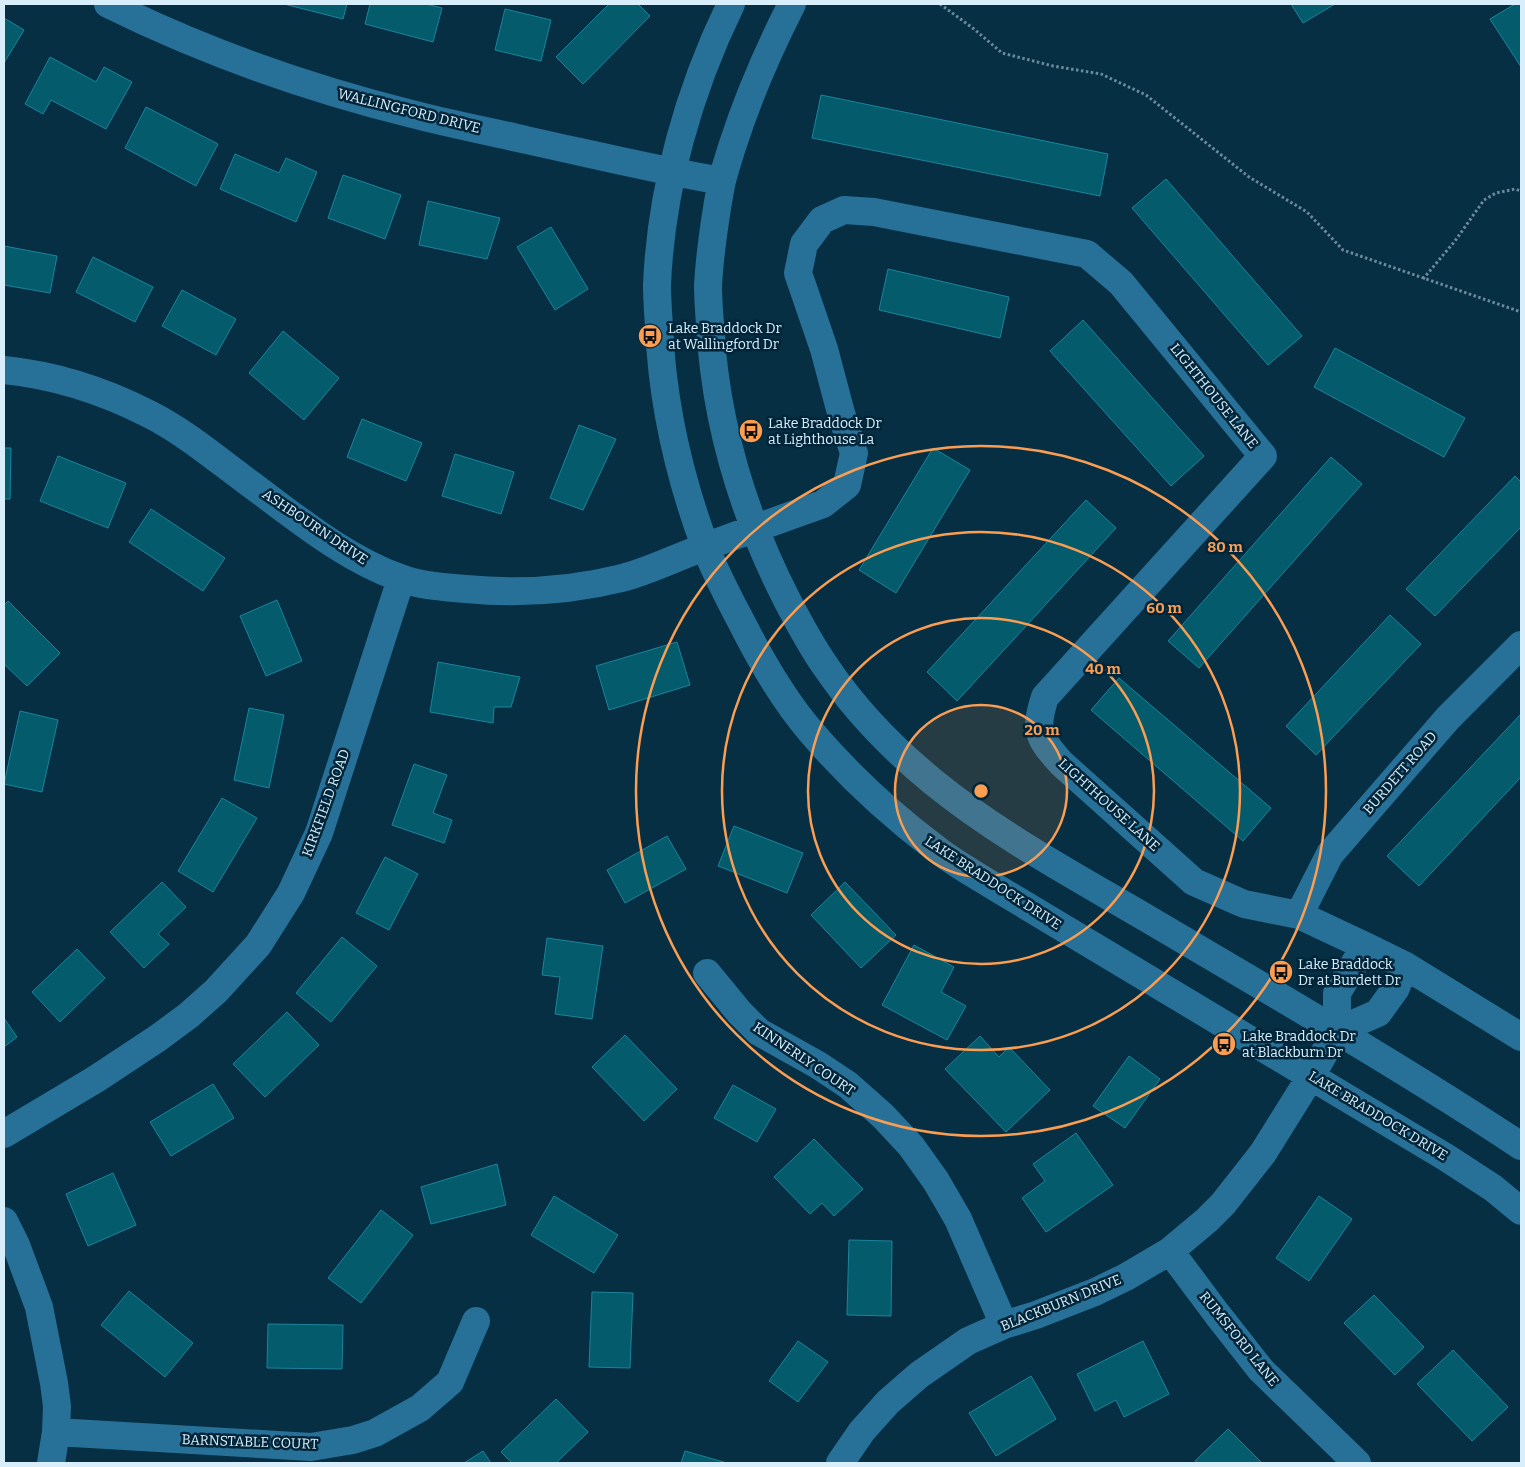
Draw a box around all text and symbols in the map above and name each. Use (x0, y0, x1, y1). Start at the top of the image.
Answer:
street label: WALLINGFORD DRIVE (336, 85, 482, 137)
place label: Lake Braddock Dr at Wallingford Dr (668, 320, 782, 353)
bus stop icon: Lake Braddock Dr at Wallingford Dr (637, 323, 663, 349)
street label: LIGHTHOUSE LANE (1166, 340, 1262, 452)
place label: Lake Braddock Dr at Lighthouse La (768, 415, 882, 448)
bus stop icon: Lake Braddock Dr at Lighthouse La (738, 418, 764, 444)
street label: ASHBOURN DRIVE (259, 485, 371, 569)
text: 80 m (1207, 538, 1243, 556)
text: 60 m (1146, 599, 1182, 617)
text: 40 m (1085, 660, 1122, 678)
text: 20 m (1025, 721, 1060, 739)
street label: BURDETT ROAD (1359, 728, 1441, 818)
street label: KIRKFIELD ROAD (299, 747, 353, 859)
street label: LIGHTHOUSE LANE (1055, 755, 1163, 855)
centre of rings (972, 782, 990, 800)
street label: LAKE BRADDOCK DRIVE (922, 832, 1064, 934)
place label: Lake Braddock Dr at Burdett Dr (1298, 956, 1401, 989)
bus stop icon: Lake Braddock Dr at Burdett Dr (1268, 959, 1294, 985)
street label: KINNERLY COURT (750, 1019, 858, 1099)
place label: Lake Braddock Dr at Blackburn Dr (1242, 1028, 1356, 1061)
bus stop icon: Lake Braddock Dr at Blackburn Dr (1211, 1031, 1237, 1057)
street label: LAKE BRADDOCK DRIVE (1305, 1068, 1451, 1164)
street label: BLACKBURN DRIVE (998, 1271, 1124, 1335)
street label: RUMSFORD LANE (1196, 1288, 1282, 1390)
street label: BARNSTABLE COURT (181, 1431, 319, 1453)

